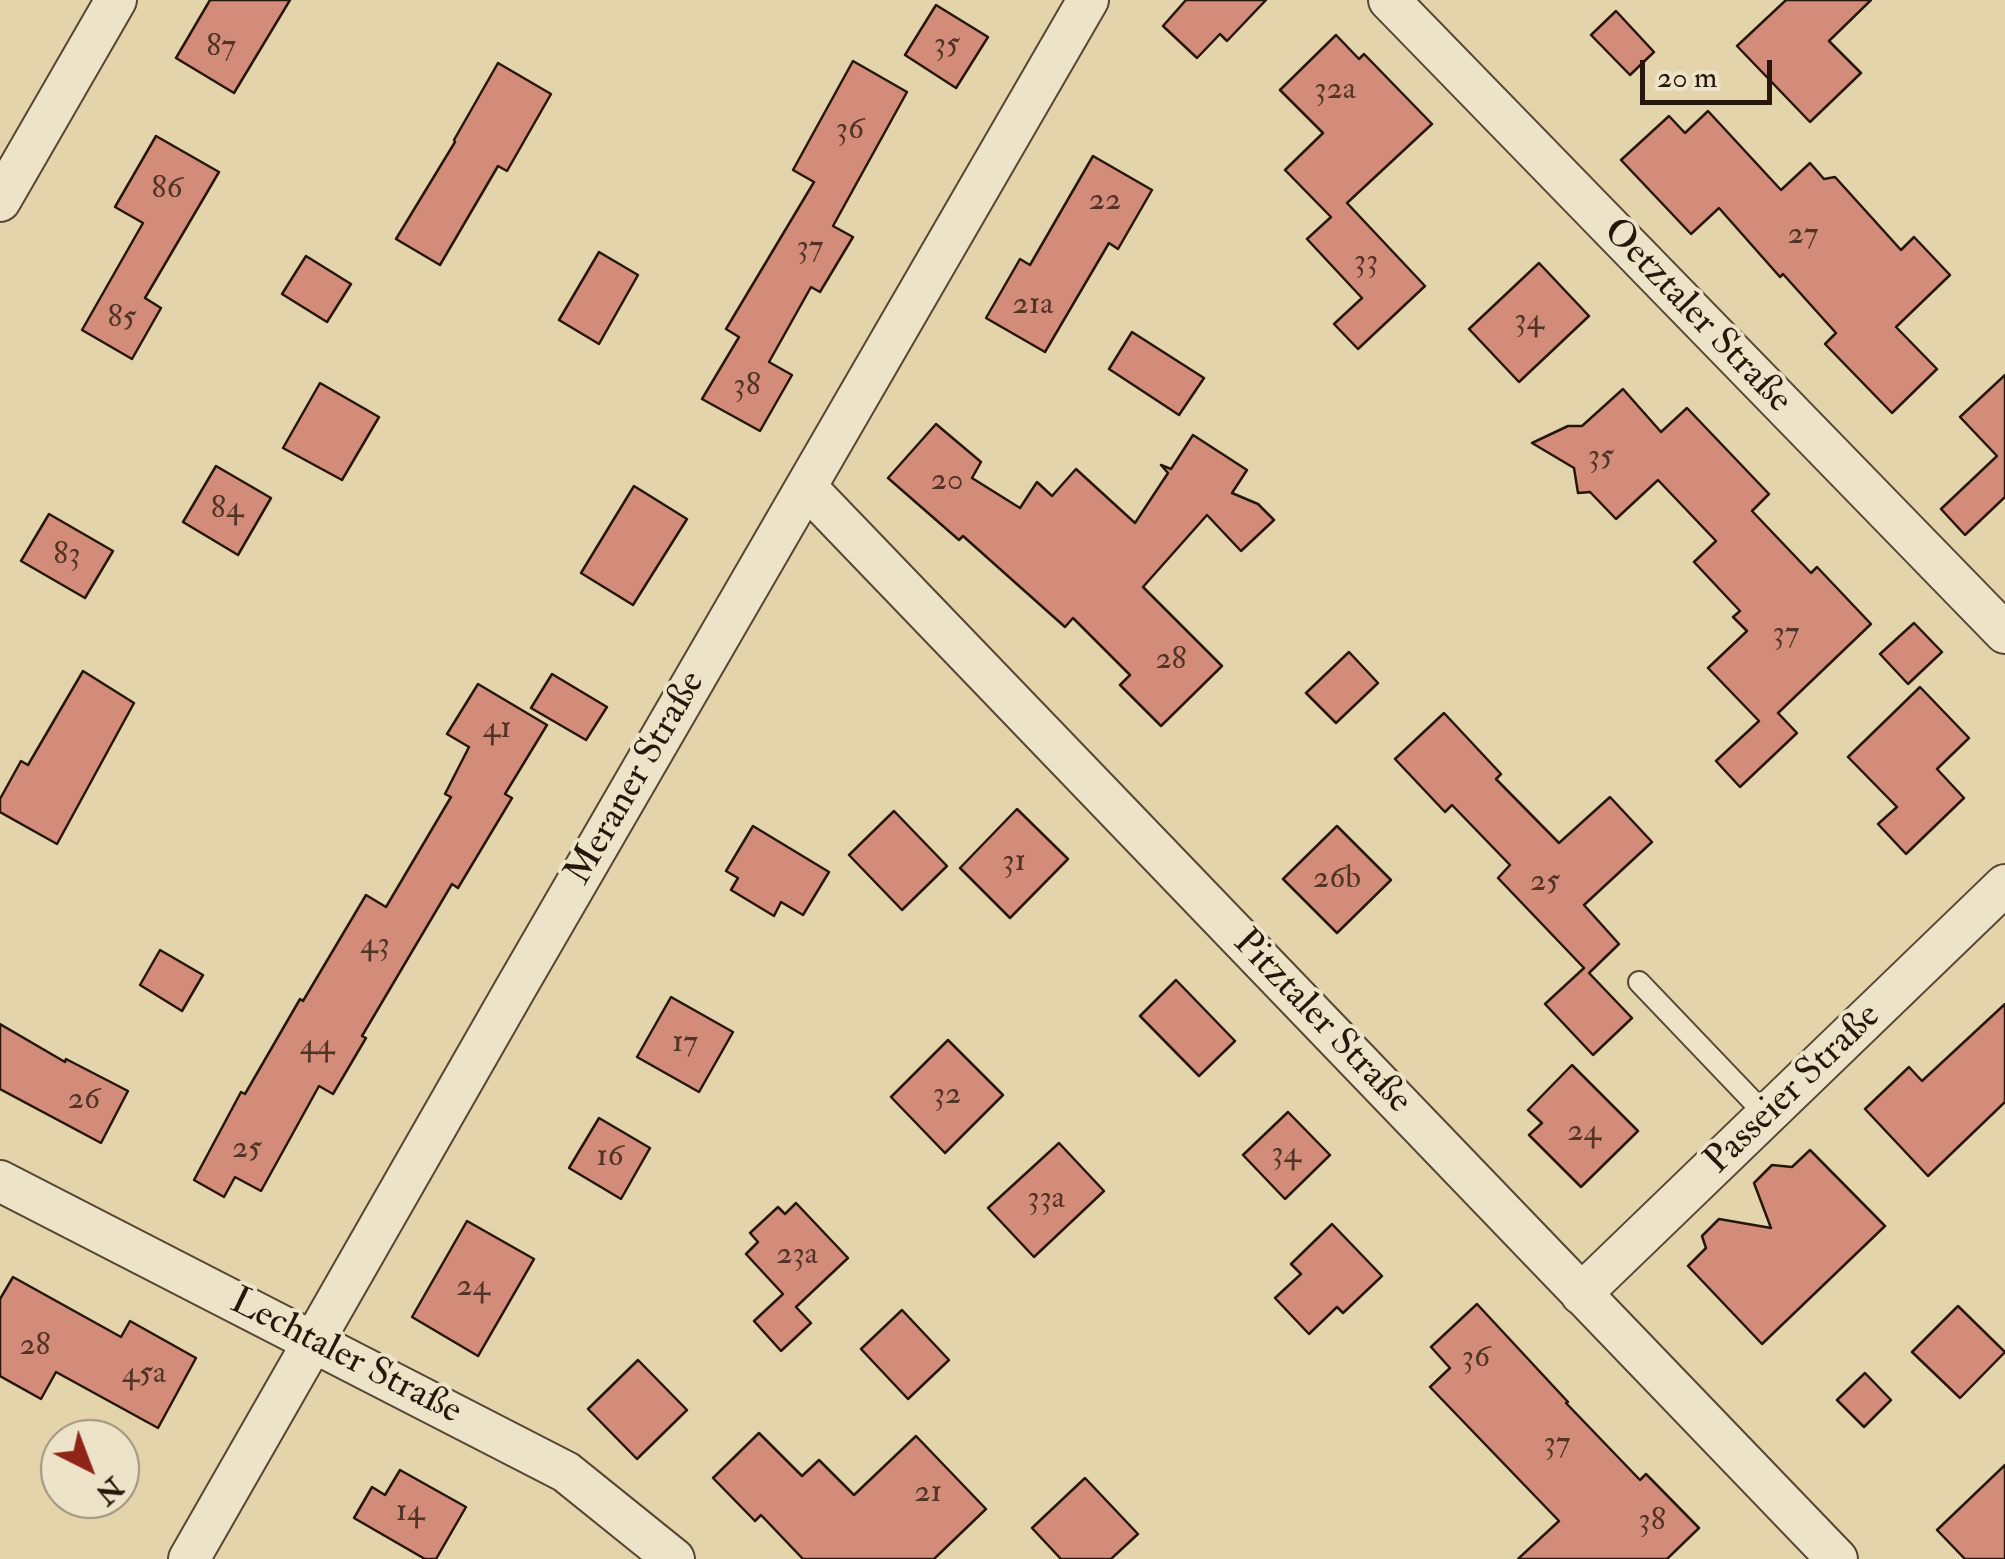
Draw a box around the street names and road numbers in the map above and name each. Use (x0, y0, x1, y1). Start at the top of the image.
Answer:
street label: Oetztaler Straße (1592, 210, 1800, 424)
street label: Meraner Straße (557, 664, 717, 894)
street label: Pitztaler Straße (1222, 922, 1420, 1124)
street label: Passeier Straße (1697, 995, 1891, 1185)
street label: Lechtaler Straße (222, 1280, 468, 1436)

